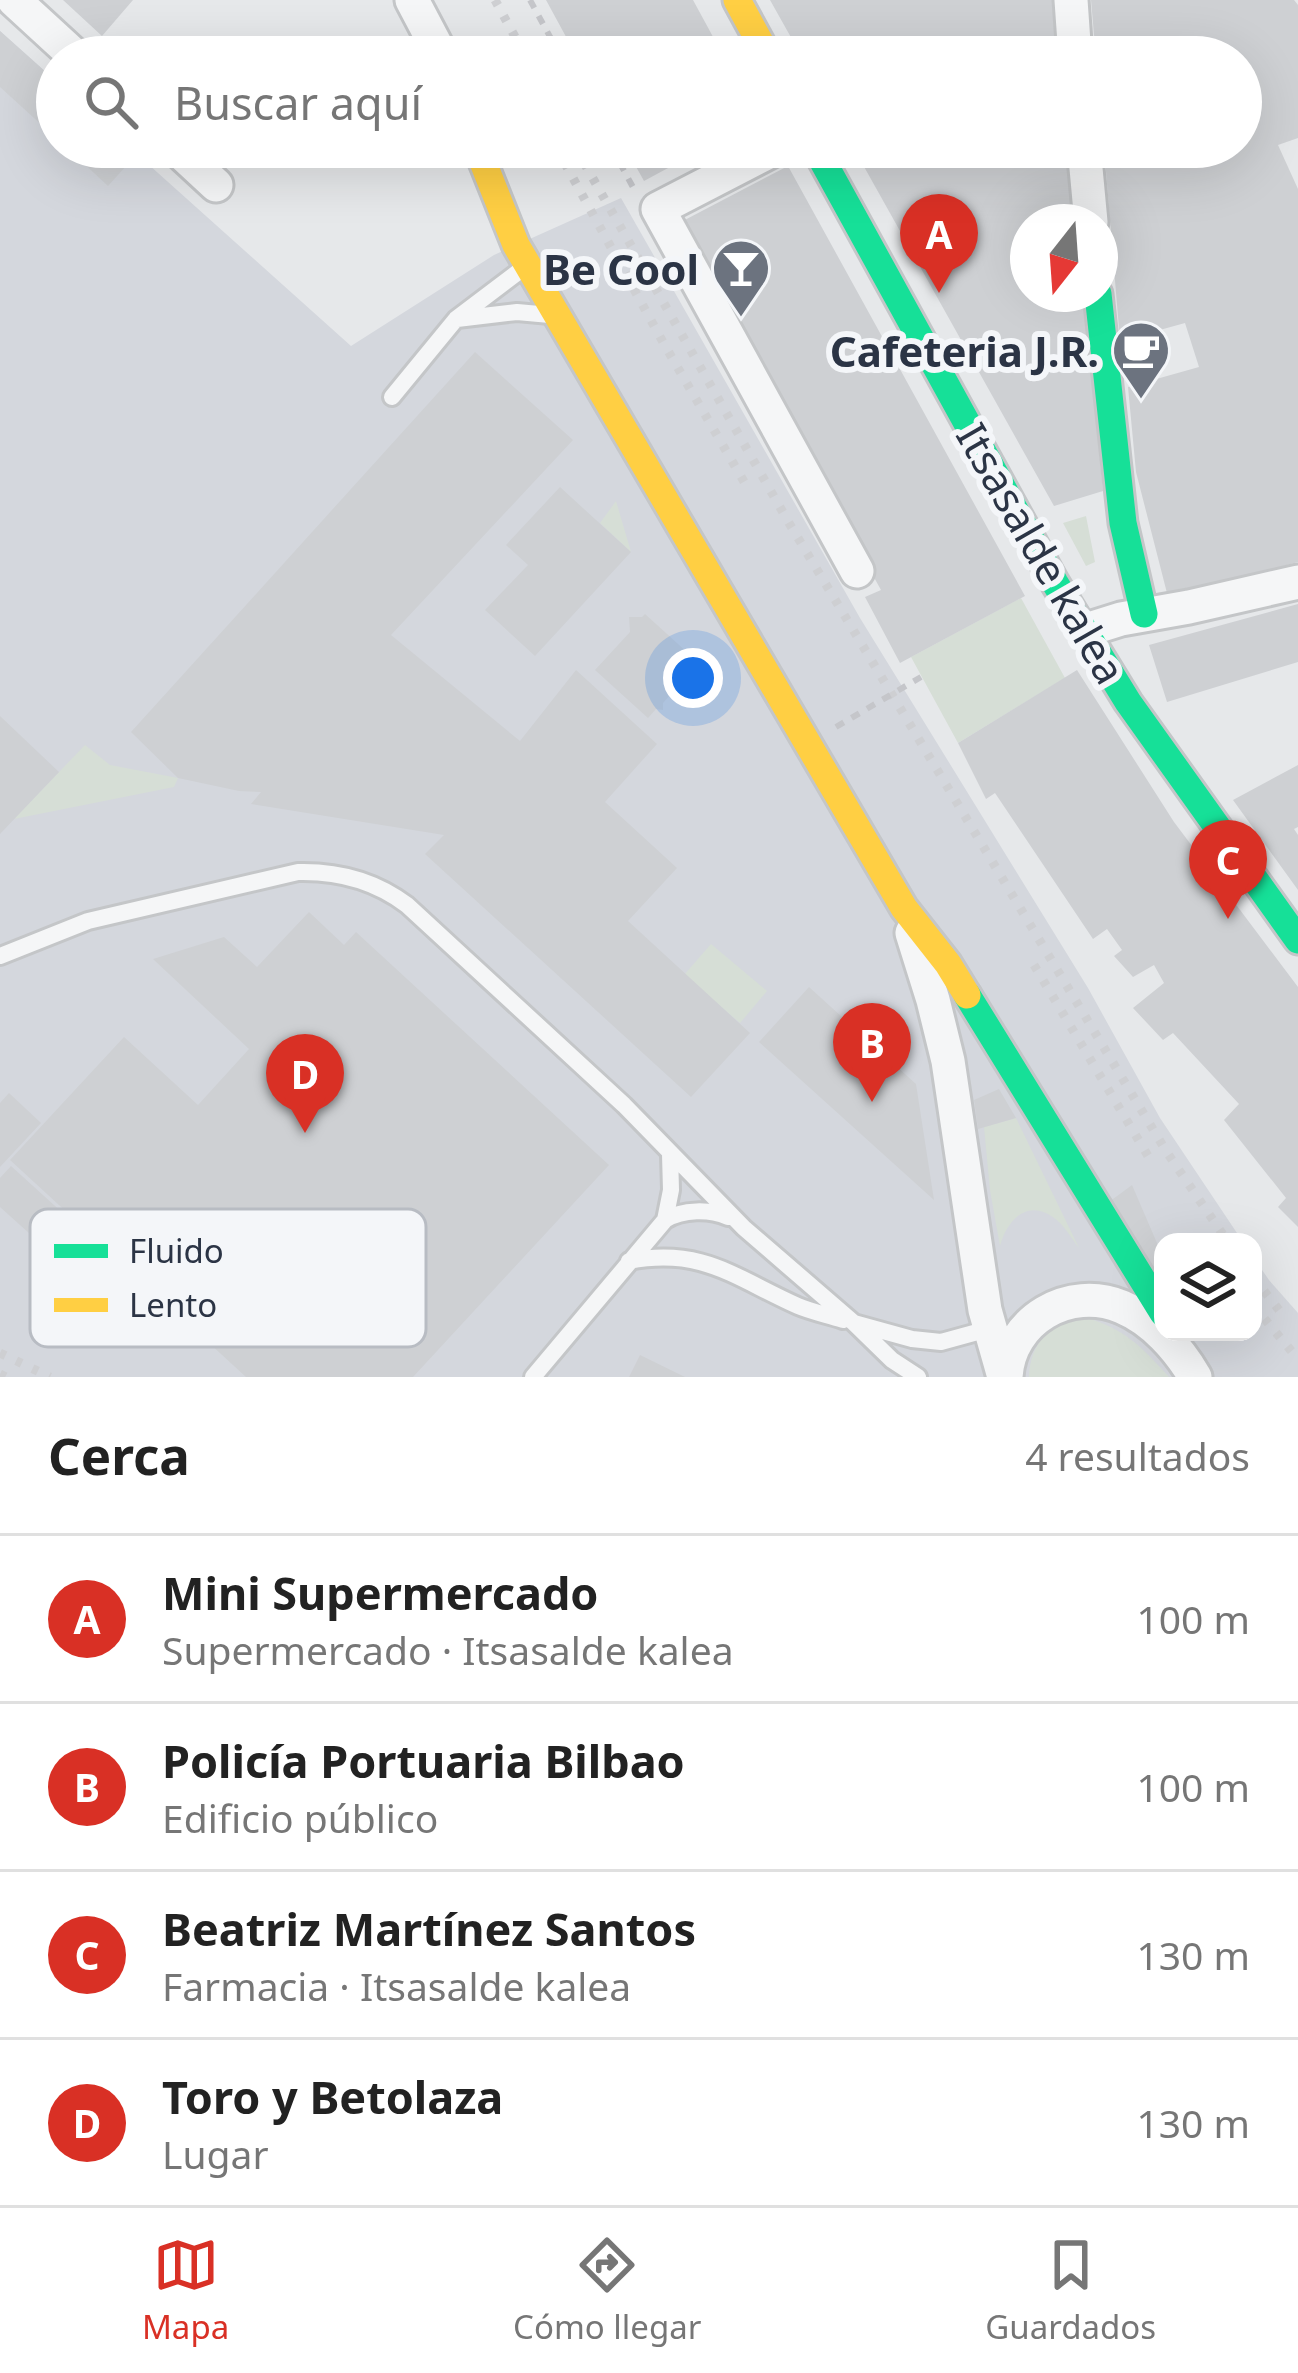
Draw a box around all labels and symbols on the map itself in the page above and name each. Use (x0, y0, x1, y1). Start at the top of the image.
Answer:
pin: A (900, 194, 978, 293)
north arrow (1010, 204, 1118, 312)
bar icon: Be Cool (710, 237, 772, 319)
place label: Be Cool (543, 240, 699, 297)
cafe icon: Cafeteria J.R. (1110, 319, 1172, 401)
place label: Cafeteria J.R. (830, 322, 1099, 379)
street label: Itsasalde kalea (944, 412, 1140, 694)
your location (663, 648, 723, 708)
pin: C (1189, 820, 1267, 919)
pin: B (833, 1003, 911, 1102)
pin: D (266, 1034, 344, 1133)
legend (30, 1209, 426, 1347)
text: Fluido (129, 1228, 224, 1273)
text: Lento (129, 1282, 217, 1327)

